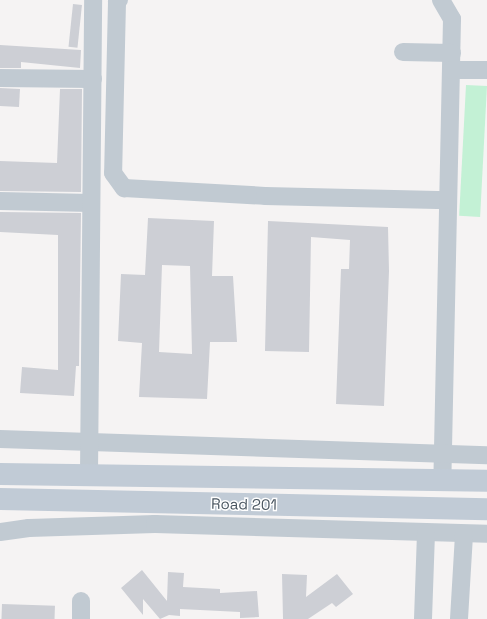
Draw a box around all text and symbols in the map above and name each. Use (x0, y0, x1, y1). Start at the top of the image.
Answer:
street label: Road 201 (211, 494, 277, 514)

